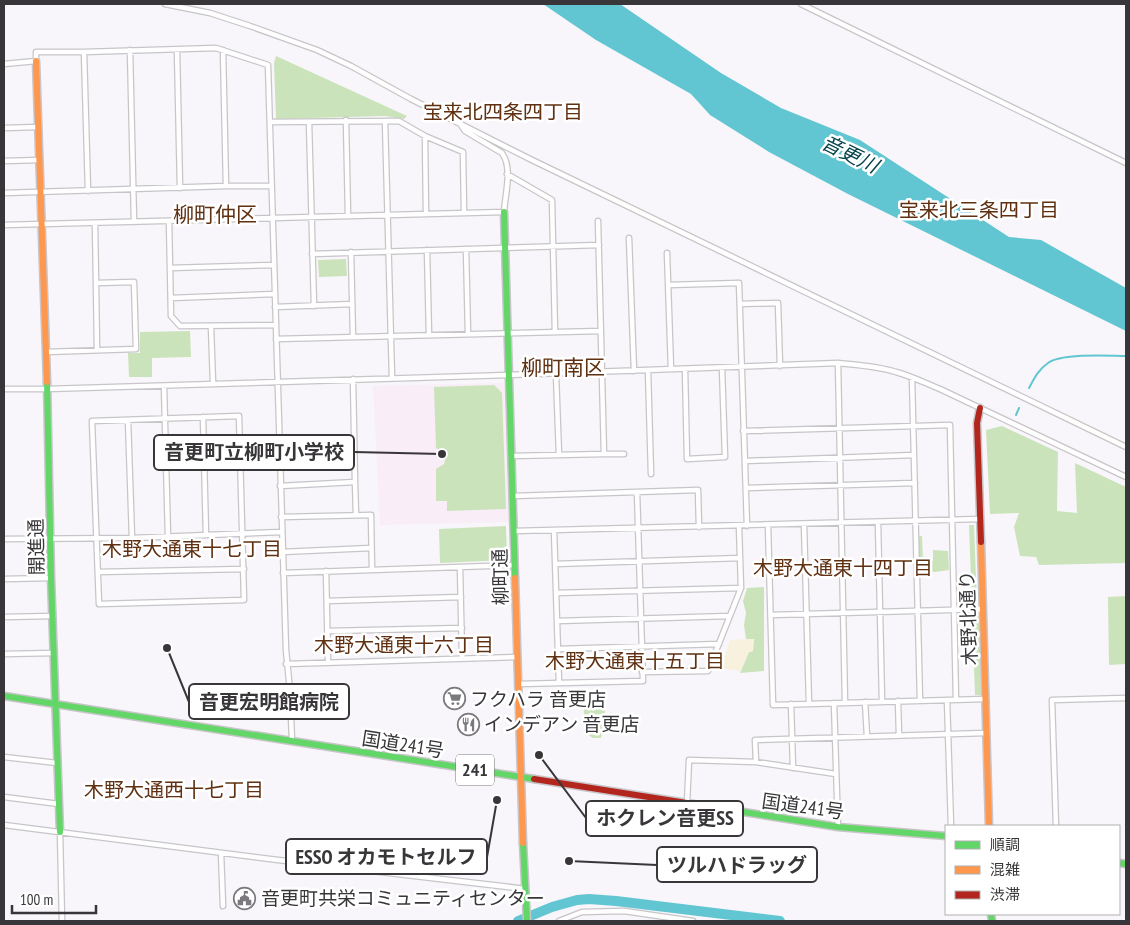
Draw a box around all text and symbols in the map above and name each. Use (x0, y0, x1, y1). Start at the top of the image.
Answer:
district label: 宝来北四条四丁目 (423, 99, 583, 125)
water label: 音更川 (817, 129, 884, 180)
district label: 宝来北三条四丁目 (899, 197, 1059, 223)
district label: 柳町仲区 (173, 201, 257, 228)
district label: 柳町南区 (521, 354, 605, 381)
callout: 音更町立柳町小学校 (154, 435, 354, 470)
text: 音更町立柳町小学校 (164, 439, 344, 465)
street label: 開進通 (24, 518, 48, 576)
district label: 木野大通東十七丁目 (102, 536, 282, 562)
street label: 柳町通 (488, 548, 512, 606)
district label: 木野大通東十四丁目 (753, 555, 933, 581)
street label: 木野北通り (954, 570, 982, 666)
district label: 木野大通東十六丁目 (314, 632, 494, 658)
district label: 木野大通東十五丁目 (545, 648, 725, 674)
callout: 音更宏明館病院 (189, 684, 349, 719)
supermarket icon: フクハラ 音更店 (442, 687, 466, 711)
place label: フクハラ 音更店 (470, 687, 606, 711)
text: 音更宏明館病院 (199, 689, 339, 715)
restaurant icon: インデアン 音更店 (456, 712, 480, 736)
place label: インデアン 音更店 (484, 712, 639, 736)
street label: 国道241号 (360, 726, 446, 762)
road number: 241 (456, 754, 494, 786)
district label: 木野大通西十七丁目 (84, 777, 264, 803)
street label: 国道241号 (760, 788, 846, 824)
callout: ホクレン音更SS (586, 801, 743, 836)
text: ホクレン音更SS (596, 805, 734, 831)
legend (945, 825, 1120, 915)
text: 順調 (990, 835, 1020, 854)
callout: ESSO オカモトセルフ (286, 839, 487, 874)
text: ESSO オカモトセルフ (295, 844, 477, 870)
callout: ツルハドラッグ (657, 847, 817, 882)
text: ツルハドラッグ (667, 852, 807, 878)
text: 混雑 (990, 860, 1020, 879)
scale bar (12, 882, 96, 914)
text: 渋滞 (990, 885, 1020, 904)
public building icon: 音更町共栄コミュニティセンター (233, 886, 257, 910)
place label: 音更町共栄コミュニティセンター (261, 886, 545, 910)
text: 100 m (20, 890, 53, 909)

